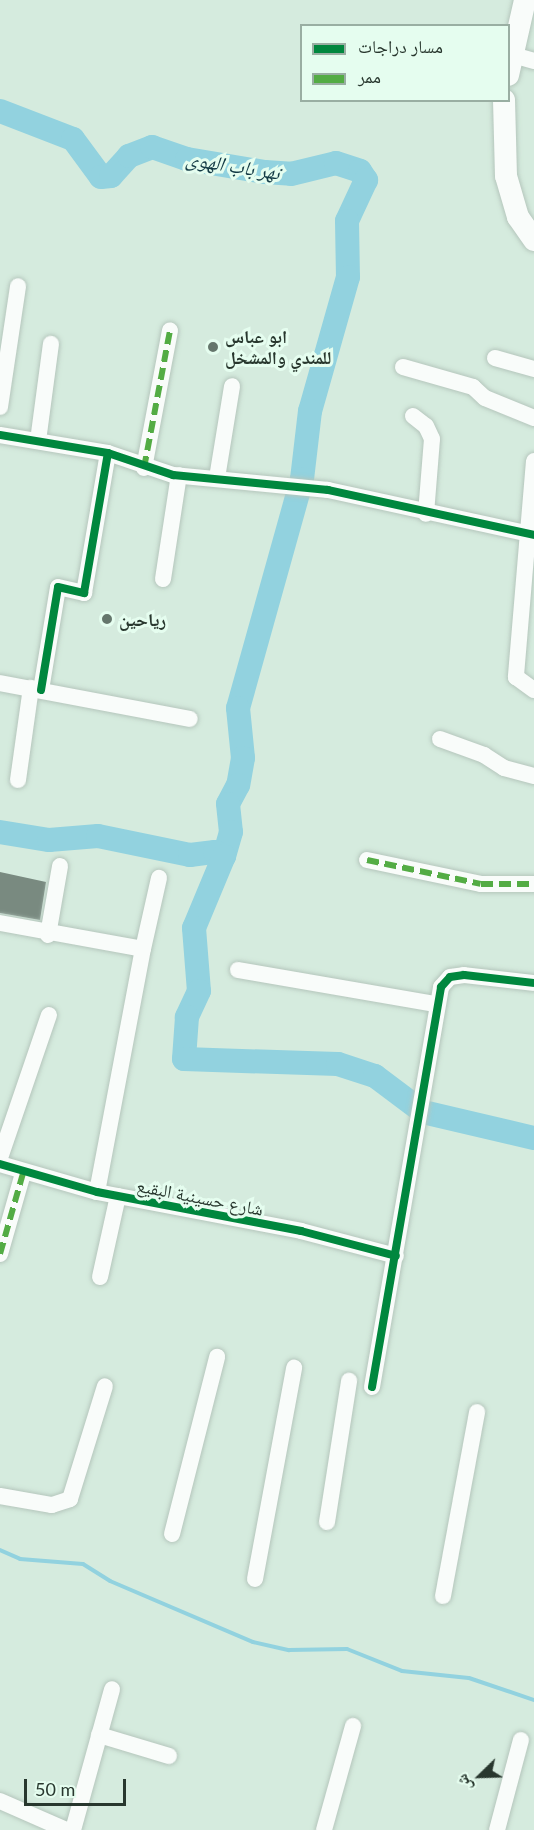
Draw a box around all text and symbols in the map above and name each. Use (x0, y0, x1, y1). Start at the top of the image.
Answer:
legend (300, 24, 510, 102)
text: مسار دراجات (358, 35, 443, 57)
text: ممر (358, 65, 381, 87)
water label: نهر باب الهوى (184, 146, 282, 184)
place label: ابو عباس للمندي والمشخل (225, 326, 331, 368)
marker: ابو عباس للمندي والمشخل (206, 340, 220, 354)
place label: رياحين (119, 608, 166, 630)
marker: رياحين (100, 612, 114, 626)
street label: شارع حسينية البقيع (135, 1174, 265, 1220)
north arrow (450, 1746, 510, 1806)
scale bar (27, 1767, 129, 1805)
text: ش (451, 1772, 475, 1795)
text: 50 m (35, 1778, 75, 1800)

